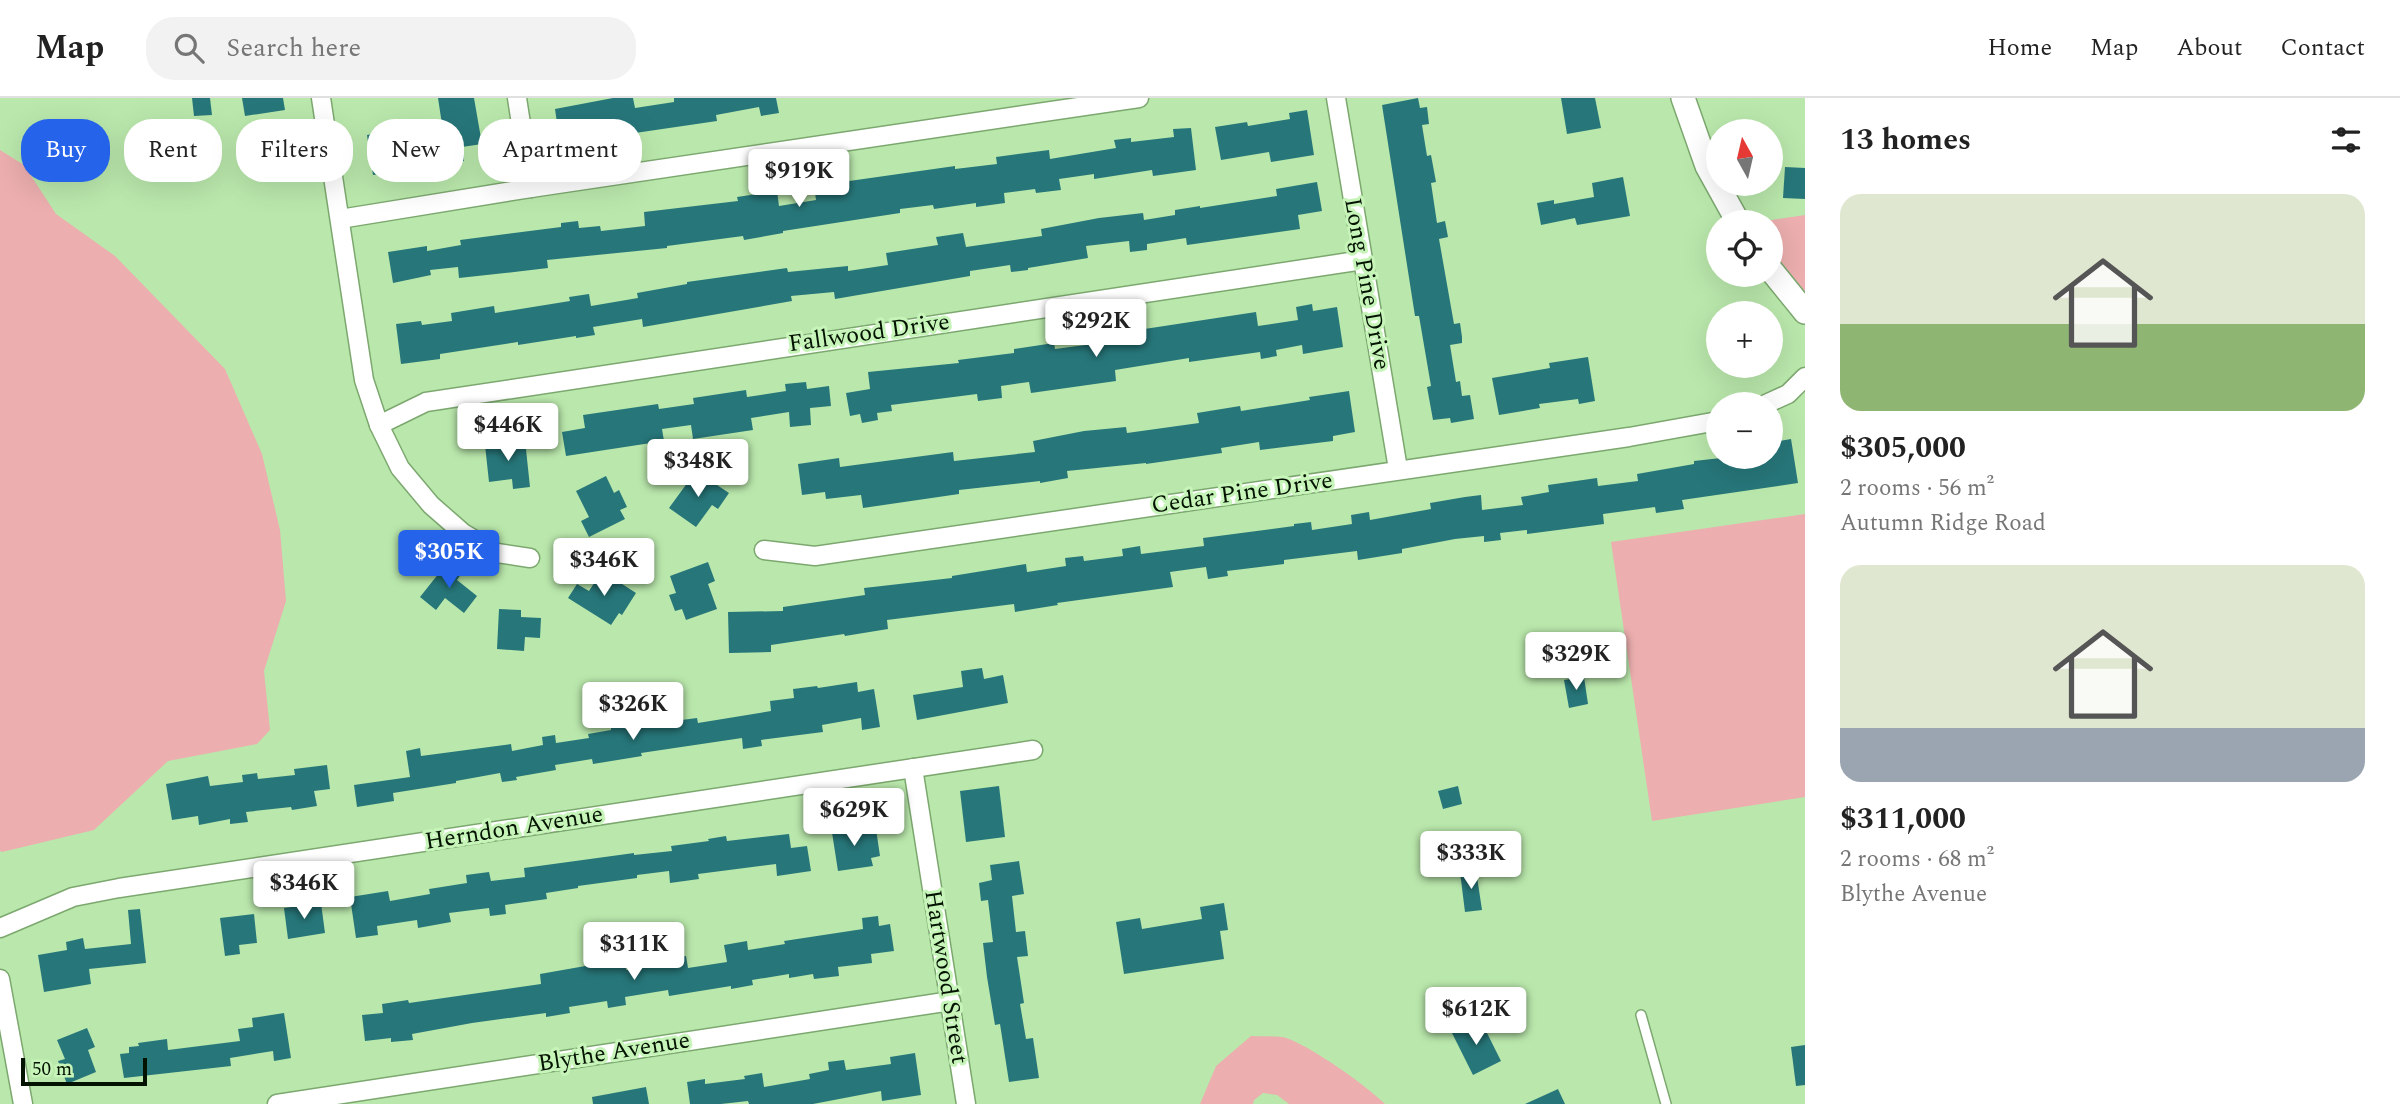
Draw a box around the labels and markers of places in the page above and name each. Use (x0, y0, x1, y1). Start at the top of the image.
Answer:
pin: $919K (750, 150, 848, 209)
pin: $292K (1047, 300, 1145, 359)
pin: $446K (459, 404, 557, 463)
pin: $348K (649, 440, 747, 499)
pin: $305K (400, 531, 498, 590)
pin: $346K (555, 538, 653, 598)
pin: $329K (1527, 632, 1625, 692)
pin: $326K (584, 682, 682, 742)
pin: $629K (805, 788, 903, 848)
pin: $333K (1422, 832, 1520, 891)
pin: $346K (255, 862, 353, 921)
pin: $311K (585, 922, 683, 982)
pin: $612K (1427, 988, 1525, 1047)

